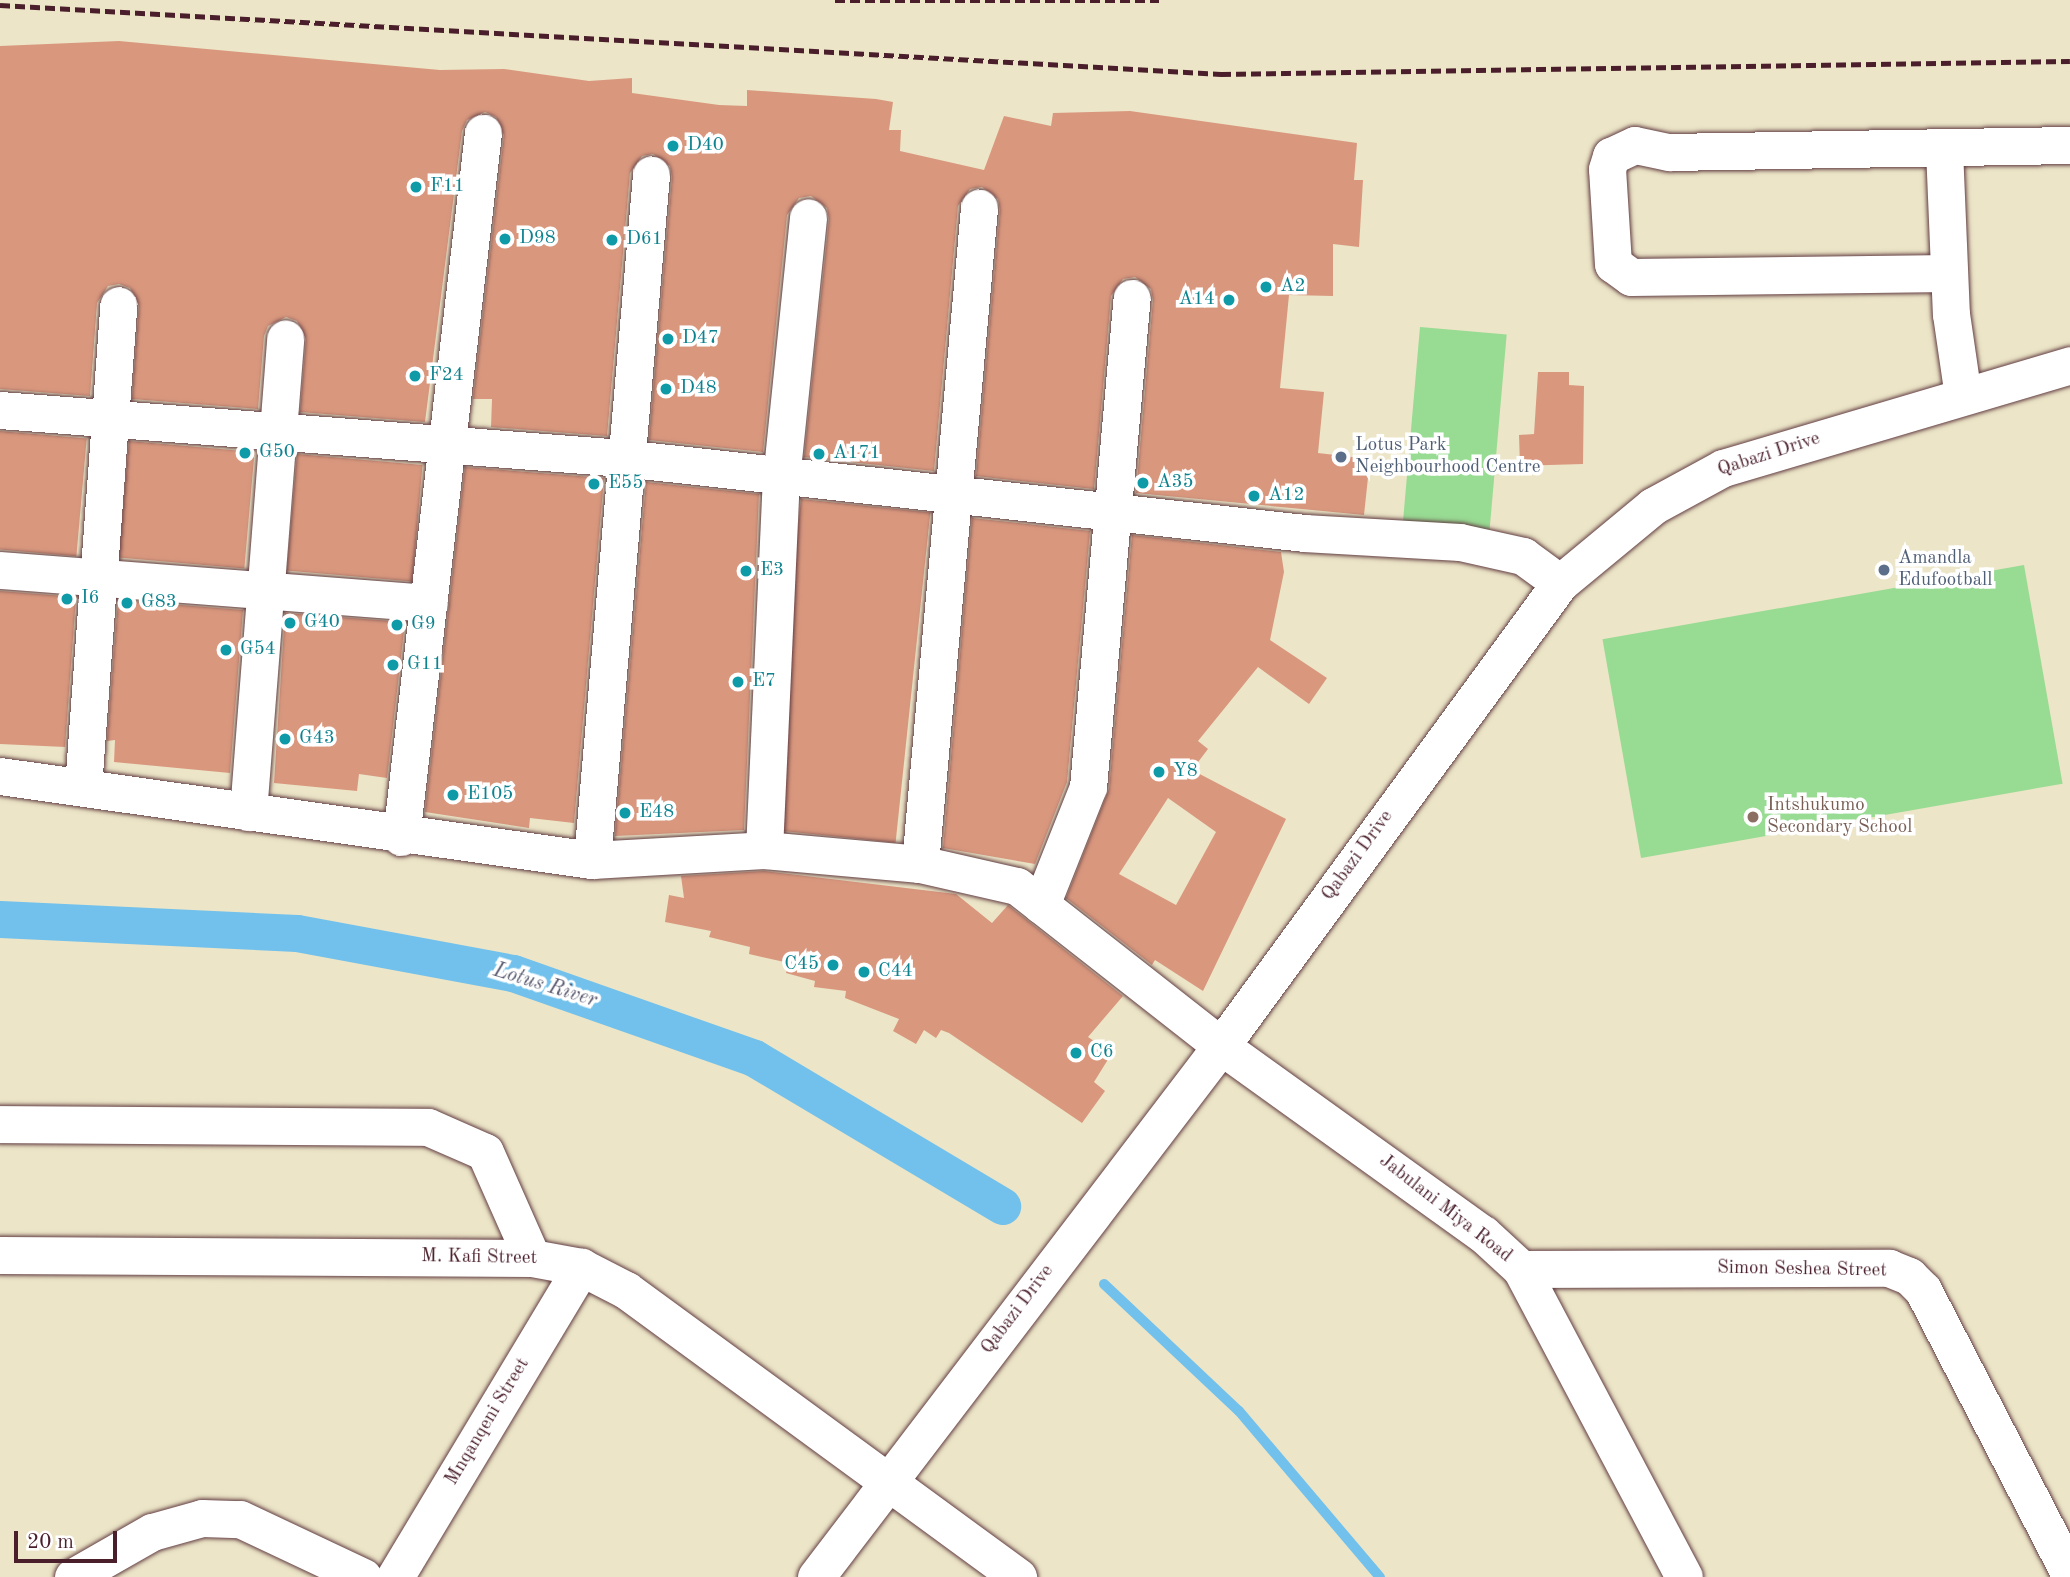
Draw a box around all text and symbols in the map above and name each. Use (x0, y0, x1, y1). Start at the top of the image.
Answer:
place label: D40 (687, 135, 724, 157)
marker: D40 (665, 138, 681, 154)
place label: F11 (430, 176, 465, 198)
marker: F11 (408, 179, 424, 195)
place label: D98 (519, 228, 556, 250)
place label: D61 (626, 229, 663, 251)
marker: D98 (497, 231, 513, 247)
marker: D61 (604, 232, 620, 248)
place label: A2 (1280, 276, 1306, 298)
marker: A2 (1258, 279, 1274, 295)
place label: A14 (1178, 289, 1215, 311)
marker: A14 (1221, 292, 1237, 308)
place label: D47 (682, 328, 719, 350)
marker: D47 (660, 331, 676, 347)
place label: F24 (429, 365, 464, 387)
marker: F24 (407, 368, 423, 384)
place label: D48 (680, 378, 717, 400)
marker: D48 (658, 381, 674, 397)
street label: Qabazi Drive (1715, 428, 1823, 482)
place label: Lotus Park Neighbourhood Centre (1355, 435, 1541, 479)
place label: G50 (259, 442, 295, 464)
place label: A171 (833, 443, 881, 465)
marker: G50 (237, 445, 253, 461)
marker: A171 (811, 446, 827, 462)
marker: Lotus Park Neighbourhood Centre (1333, 449, 1349, 465)
place label: A35 (1157, 472, 1194, 494)
place label: E55 (608, 473, 643, 495)
marker: A35 (1135, 475, 1151, 491)
marker: E55 (586, 476, 602, 492)
place label: A12 (1268, 485, 1305, 507)
marker: A12 (1246, 488, 1262, 504)
place label: Amandla Edufootball (1898, 548, 1992, 592)
place label: E3 (760, 560, 784, 582)
marker: Amandla Edufootball (1876, 562, 1892, 578)
marker: E3 (738, 563, 754, 579)
place label: I6 (81, 588, 100, 610)
marker: I6 (59, 591, 75, 607)
place label: G83 (141, 592, 177, 614)
marker: G83 (119, 595, 135, 611)
place label: G40 (304, 612, 340, 634)
place label: G9 (411, 614, 436, 636)
marker: G40 (282, 615, 298, 631)
marker: G9 (389, 617, 405, 633)
place label: G54 (240, 639, 276, 661)
marker: G54 (218, 642, 234, 658)
place label: G11 (407, 654, 443, 676)
marker: G11 (385, 657, 401, 673)
place label: E7 (752, 671, 776, 693)
marker: E7 (730, 674, 746, 690)
place label: G43 (299, 728, 335, 750)
marker: G43 (277, 731, 293, 747)
place label: Y8 (1173, 761, 1198, 783)
marker: Y8 (1151, 764, 1167, 780)
place label: E105 (467, 784, 513, 806)
marker: E105 (445, 787, 461, 803)
place label: Intshukumo Secondary School (1767, 795, 1912, 839)
place label: E48 (639, 802, 674, 824)
marker: E48 (617, 805, 633, 821)
street label: Qabazi Drive (1318, 806, 1398, 906)
marker: Intshukumo Secondary School (1745, 809, 1761, 825)
place label: C45 (784, 954, 819, 976)
marker: C45 (825, 957, 841, 973)
water label: Lotus River (490, 958, 600, 1014)
place label: C44 (878, 961, 913, 983)
marker: C44 (856, 964, 872, 980)
place label: C6 (1090, 1042, 1114, 1064)
marker: C6 (1068, 1045, 1084, 1061)
street label: Jabulani Miya Road (1374, 1150, 1516, 1268)
street label: M. Kafi Street (421, 1246, 537, 1270)
street label: Simon Seshea Street (1717, 1257, 1887, 1283)
street label: Qabazi Drive (977, 1261, 1059, 1359)
street label: Mnqanqeni Street (441, 1354, 535, 1490)
scale bar (18, 1518, 121, 1562)
text: 20 m (27, 1532, 74, 1553)

